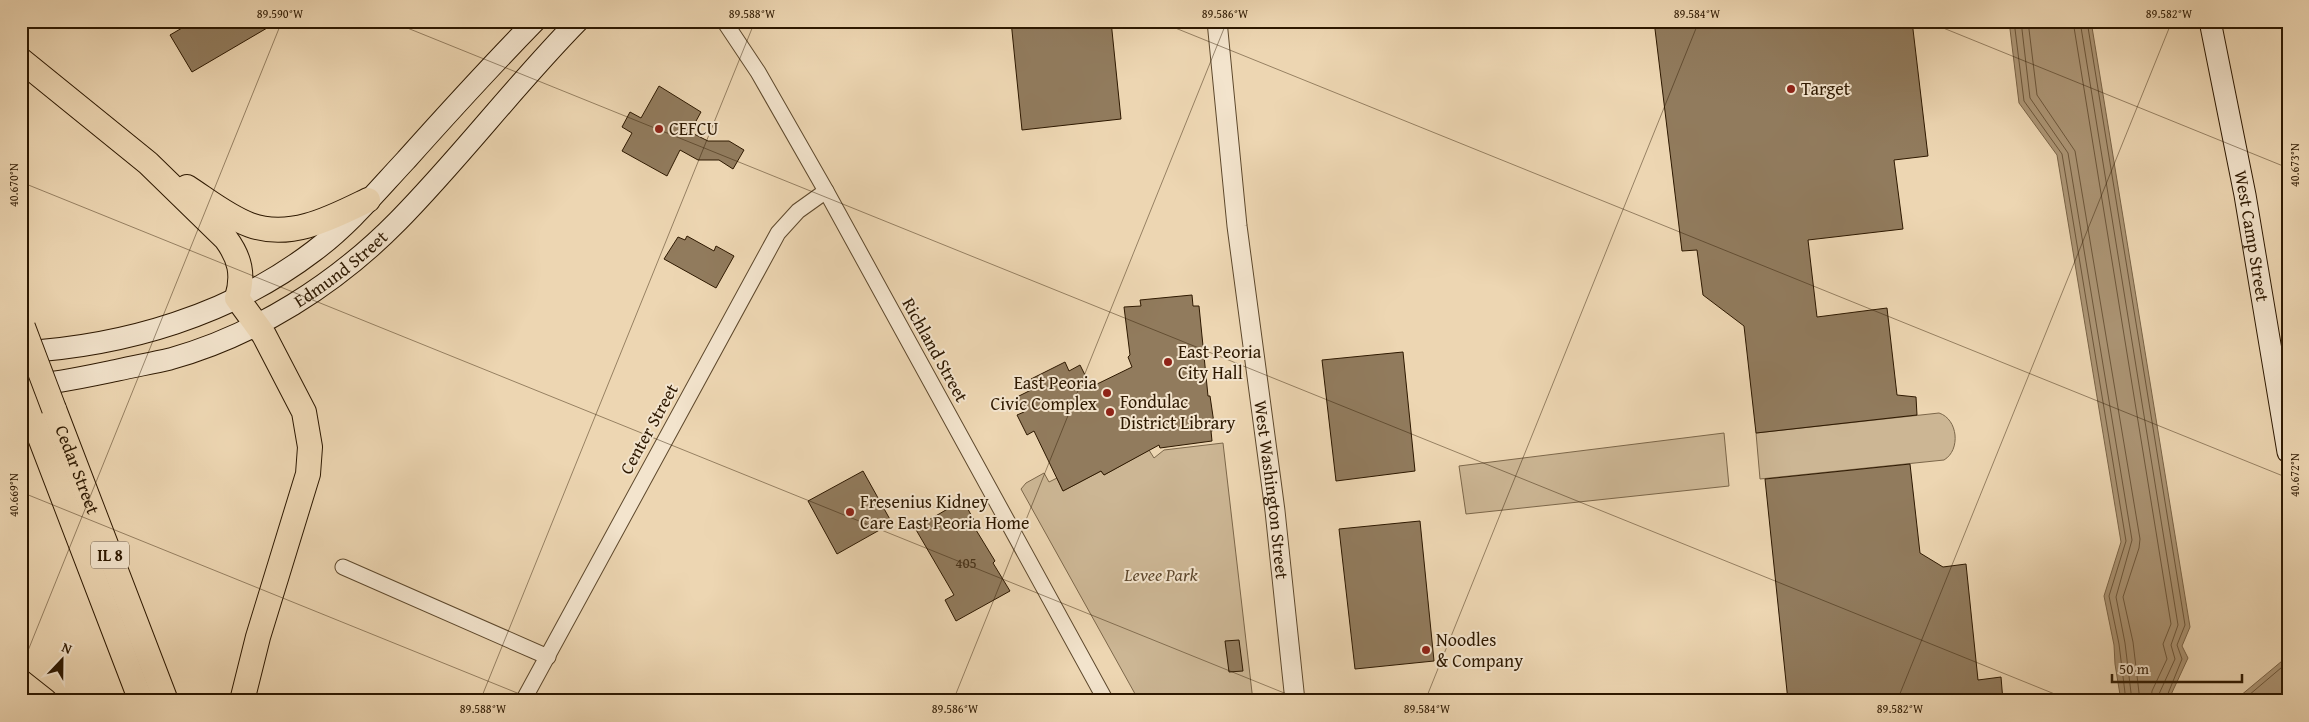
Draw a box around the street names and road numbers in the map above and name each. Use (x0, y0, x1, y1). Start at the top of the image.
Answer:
street label: West Camp Street (2227, 168, 2277, 304)
street label: Edmund Street (288, 223, 394, 314)
street label: Richland Street (896, 292, 976, 408)
street label: Center Street (612, 378, 685, 479)
street label: West Washington Street (1247, 398, 1296, 581)
street label: Cedar Street (48, 421, 107, 519)
road number: IL 8 (91, 542, 129, 568)

